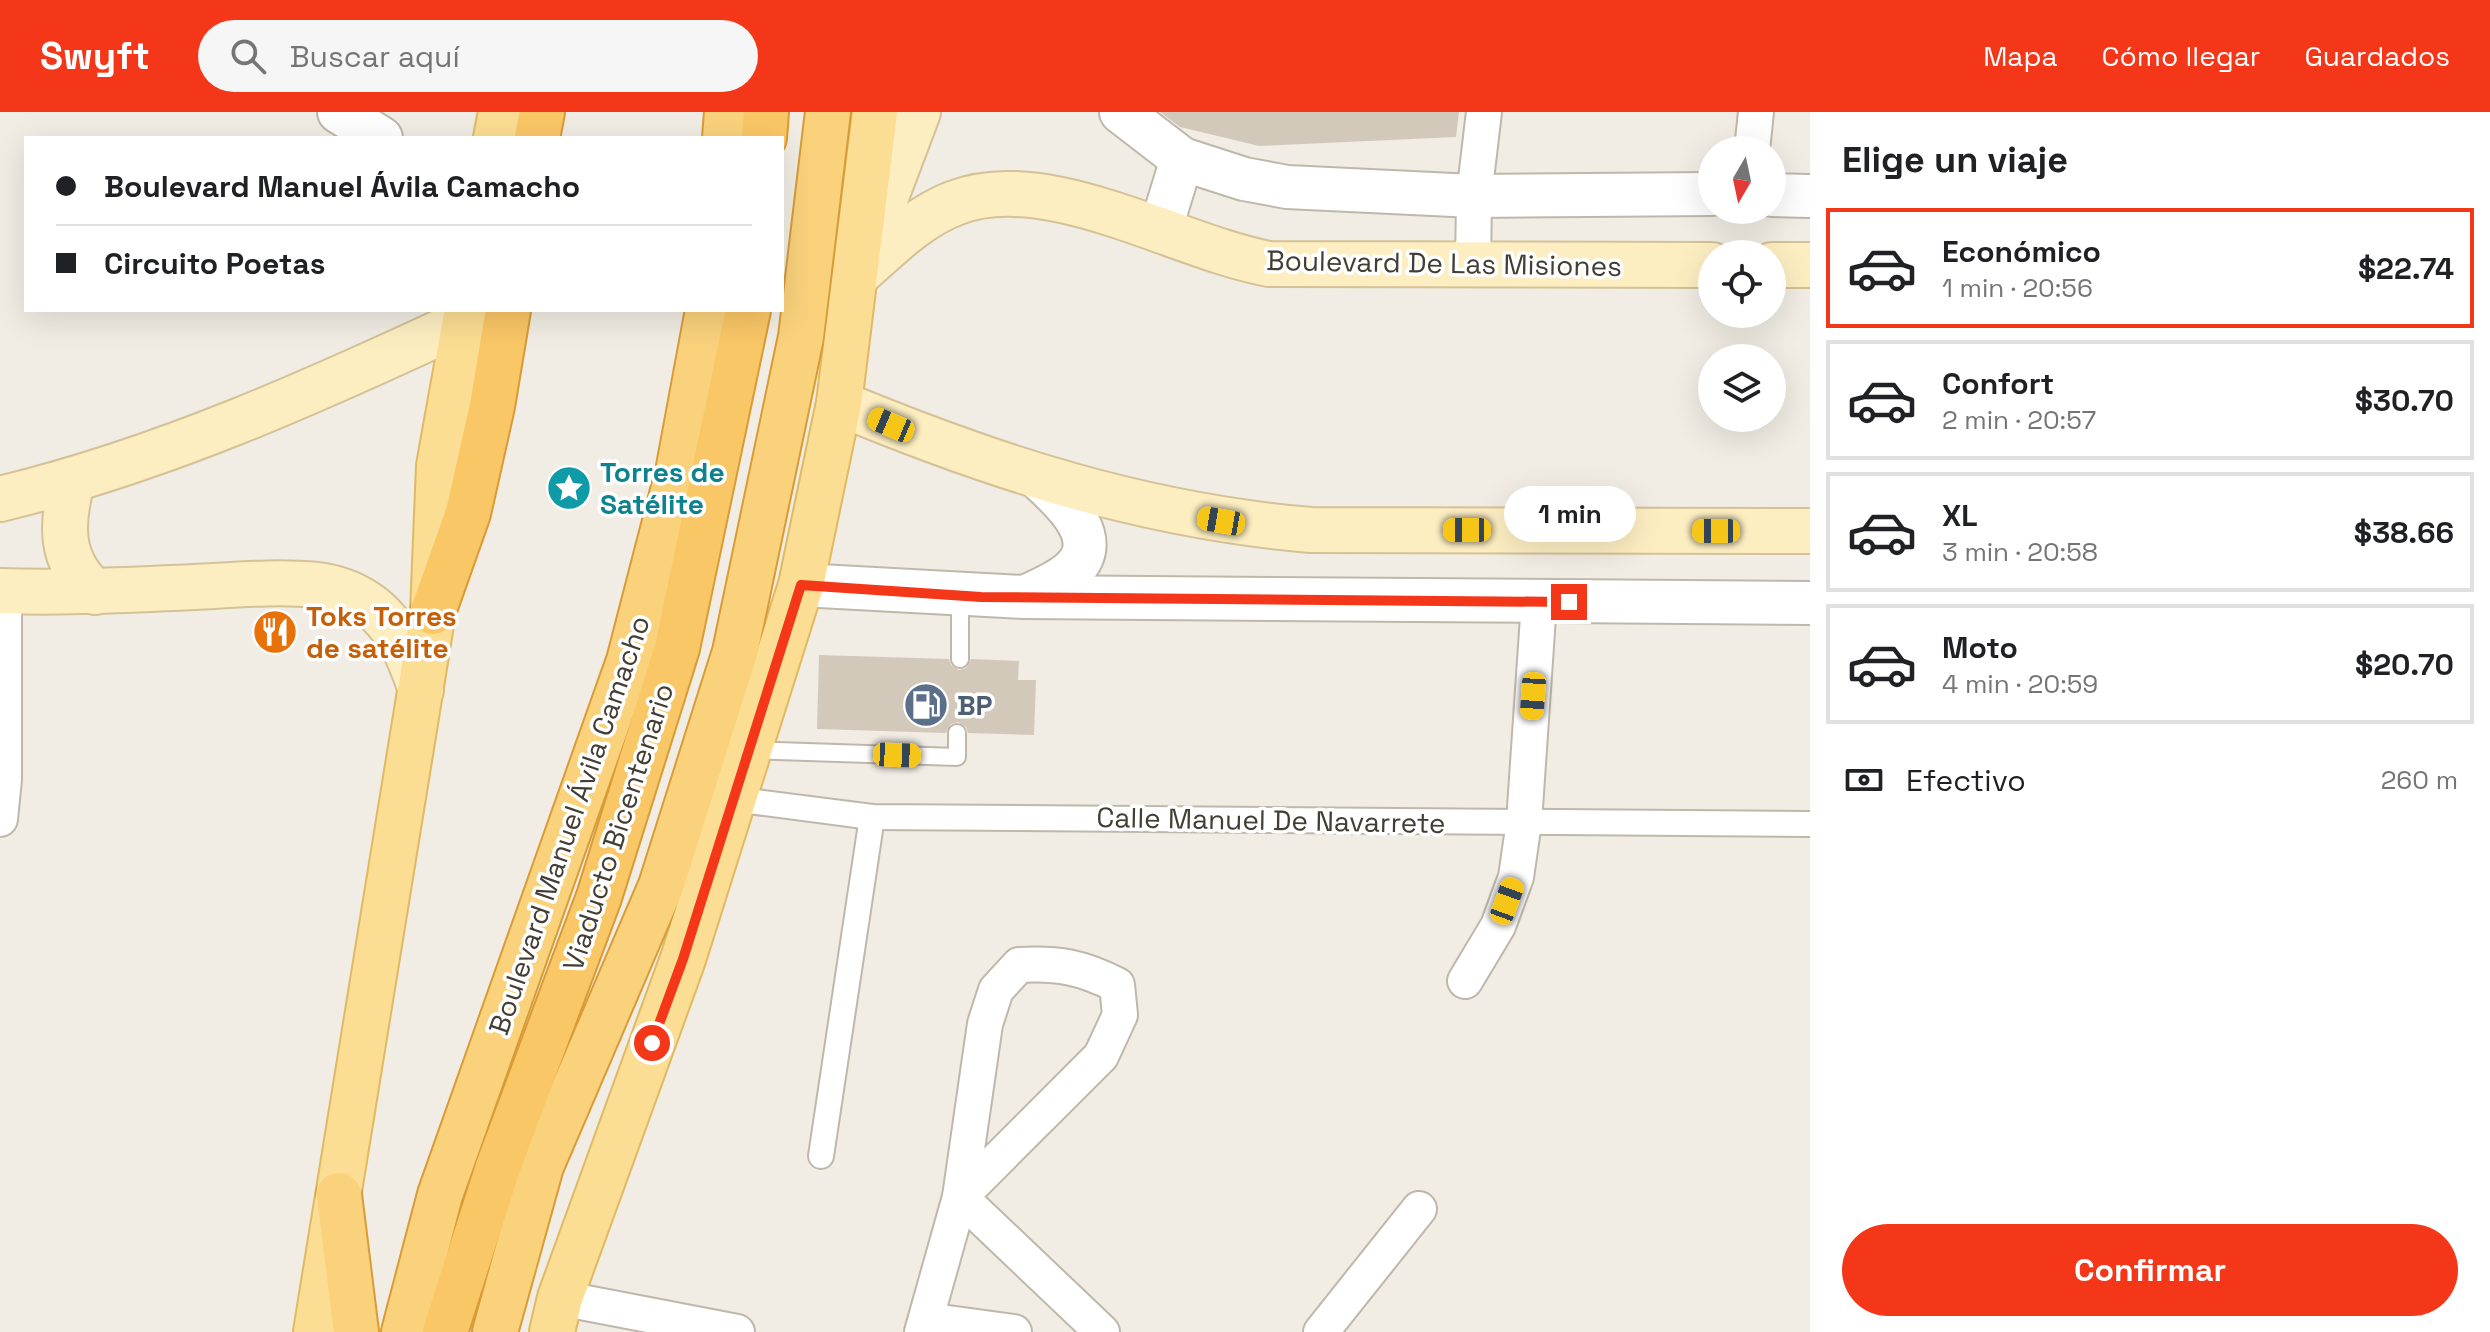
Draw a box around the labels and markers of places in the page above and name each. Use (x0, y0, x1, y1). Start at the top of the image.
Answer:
place label: Torres de Satélite (600, 454, 725, 522)
place icon: Torres de Satélite (545, 464, 593, 512)
place label: Toks Torres de satélite (306, 598, 457, 666)
restaurant icon: Toks Torres de satélite (251, 608, 299, 656)
fuel station icon: BP (902, 681, 950, 729)
place label: BP (957, 687, 993, 723)

